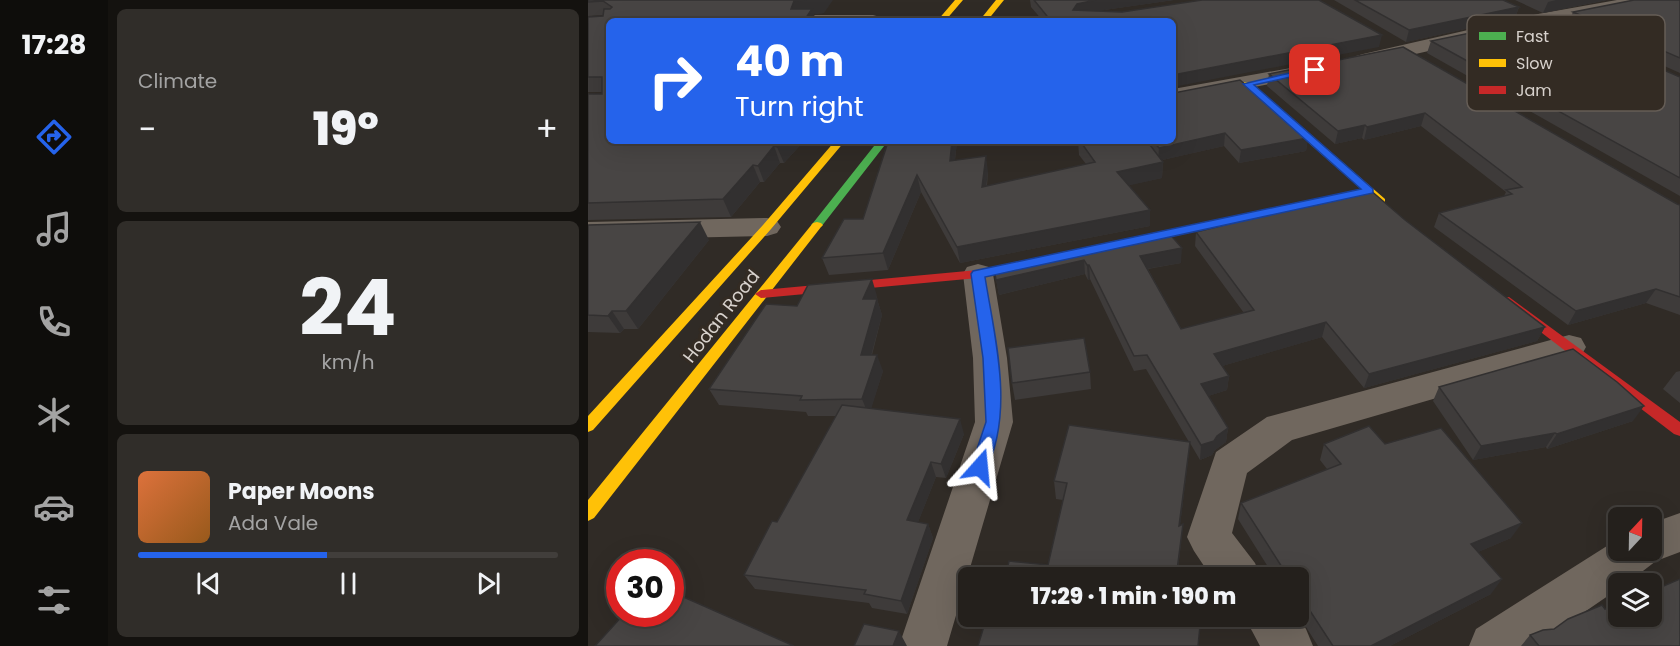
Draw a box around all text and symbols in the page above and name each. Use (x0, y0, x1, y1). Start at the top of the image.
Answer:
legend (1467, 15, 1665, 111)
text: Fast (1516, 25, 1549, 48)
text: 17:28 (21, 26, 87, 63)
text: 40 m (735, 32, 844, 91)
icon: right (636, 42, 714, 120)
pin (1289, 44, 1340, 95)
text: Slow (1516, 52, 1553, 75)
icon: arrive (1298, 53, 1331, 86)
text: Climate (138, 67, 217, 95)
text: Jam (1516, 79, 1552, 102)
text: Turn right (735, 88, 864, 125)
text: 19° (313, 98, 379, 161)
text: − (138, 106, 156, 153)
text: + (535, 106, 558, 153)
icon: directions (33, 116, 75, 158)
icon: music (33, 208, 75, 250)
text: 24 (299, 253, 397, 362)
street label: Hodan Road (677, 264, 765, 368)
icon: phone (33, 301, 75, 343)
text: km/h (321, 348, 375, 376)
icon: climate (33, 394, 75, 436)
position arrow (948, 435, 1012, 499)
text: Paper Moons (228, 476, 375, 507)
icon: car (33, 486, 75, 528)
north arrow (1608, 507, 1662, 561)
map controls (1608, 507, 1662, 627)
text: Ada Vale (228, 509, 318, 537)
speed limit sign: 30 (606, 549, 684, 627)
icon: previous (192, 567, 225, 600)
icon: pause (332, 567, 365, 600)
icon: next (472, 567, 505, 600)
button: layers (1608, 573, 1662, 627)
icon: filters (33, 579, 75, 621)
text: 17:29 · 1 min · 190 m (1031, 581, 1236, 612)

